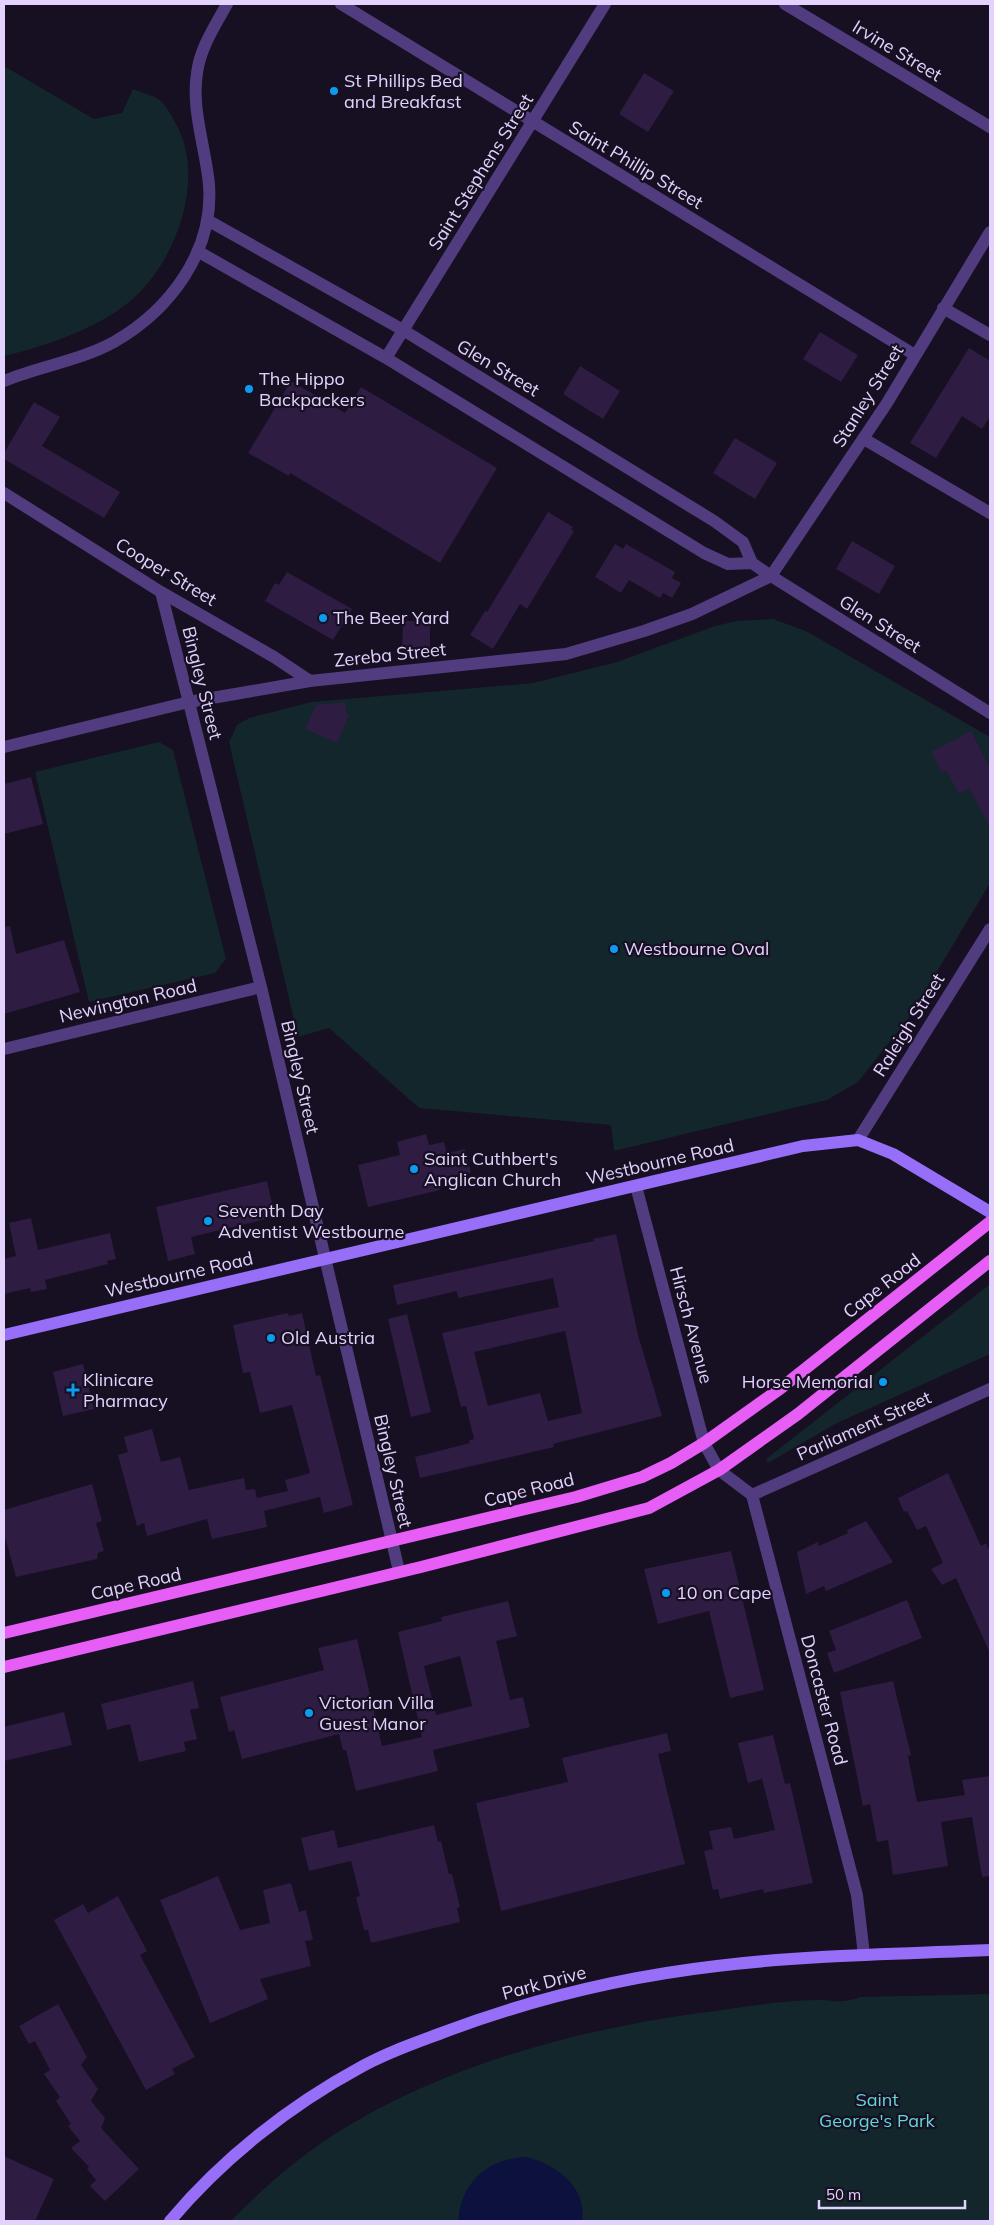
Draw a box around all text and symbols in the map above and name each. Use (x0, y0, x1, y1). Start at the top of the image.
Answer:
street label: Irvine Street (848, 15, 946, 86)
place label: St Phillips Bed and Breakfast (344, 69, 463, 113)
marker: St Phillips Bed and Breakfast (328, 85, 340, 97)
street label: Saint Stephens Street (423, 89, 538, 254)
street label: Saint Phillip Street (565, 115, 708, 214)
street label: Glen Street (453, 334, 544, 401)
street label: Stanley Street (827, 340, 908, 451)
place label: The Hippo Backpackers (259, 367, 365, 411)
marker: The Hippo Backpackers (243, 383, 255, 395)
street label: Cooper Street (112, 532, 221, 611)
street label: Glen Street (835, 589, 925, 658)
place label: The Beer Yard (333, 606, 450, 629)
marker: The Beer Yard (317, 612, 329, 624)
street label: Bingley Street (177, 624, 228, 742)
street label: Zereba Street (333, 637, 447, 672)
place label: Westbourne Oval (624, 937, 769, 960)
marker: Westbourne Oval (608, 943, 620, 955)
street label: Raleigh Street (868, 969, 949, 1081)
street label: Newington Road (57, 974, 199, 1027)
street label: Bingley Street (276, 1018, 325, 1136)
street label: Westbourne Road (584, 1133, 736, 1190)
place label: Saint Cuthbert's Anglican Church (424, 1147, 561, 1191)
marker: Saint Cuthbert's Anglican Church (408, 1163, 420, 1175)
place label: Seventh Day Adventist Westbourne (218, 1199, 404, 1243)
marker: Seventh Day Adventist Westbourne (202, 1215, 214, 1227)
street label: Westbourne Road (103, 1246, 255, 1303)
street label: Cape Road (838, 1248, 925, 1323)
street label: Hirsch Avenue (665, 1264, 718, 1386)
place label: Old Austria (281, 1326, 375, 1349)
marker: Old Austria (265, 1332, 277, 1344)
place label: Klinicare Pharmacy (83, 1368, 168, 1412)
place label: Horse Memorial (742, 1370, 873, 1393)
marker: Horse Memorial (877, 1376, 889, 1388)
marker: Klinicare Pharmacy (67, 1384, 79, 1396)
street label: Parliament Street (793, 1386, 935, 1466)
street label: Bingley Street (369, 1412, 418, 1530)
street label: Cape Road (481, 1467, 576, 1512)
street label: Cape Road (88, 1562, 183, 1605)
place label: 10 on Cape (676, 1581, 771, 1604)
marker: 10 on Cape (660, 1587, 672, 1599)
street label: Doncaster Road (796, 1632, 853, 1768)
place label: Victorian Villa Guest Manor (319, 1691, 434, 1735)
marker: Victorian Villa Guest Manor (303, 1707, 315, 1719)
street label: Park Drive (499, 1960, 588, 2005)
park label: Saint George's Park (819, 2088, 936, 2132)
scale bar (819, 2178, 965, 2210)
text: 50 m (826, 2185, 861, 2204)

